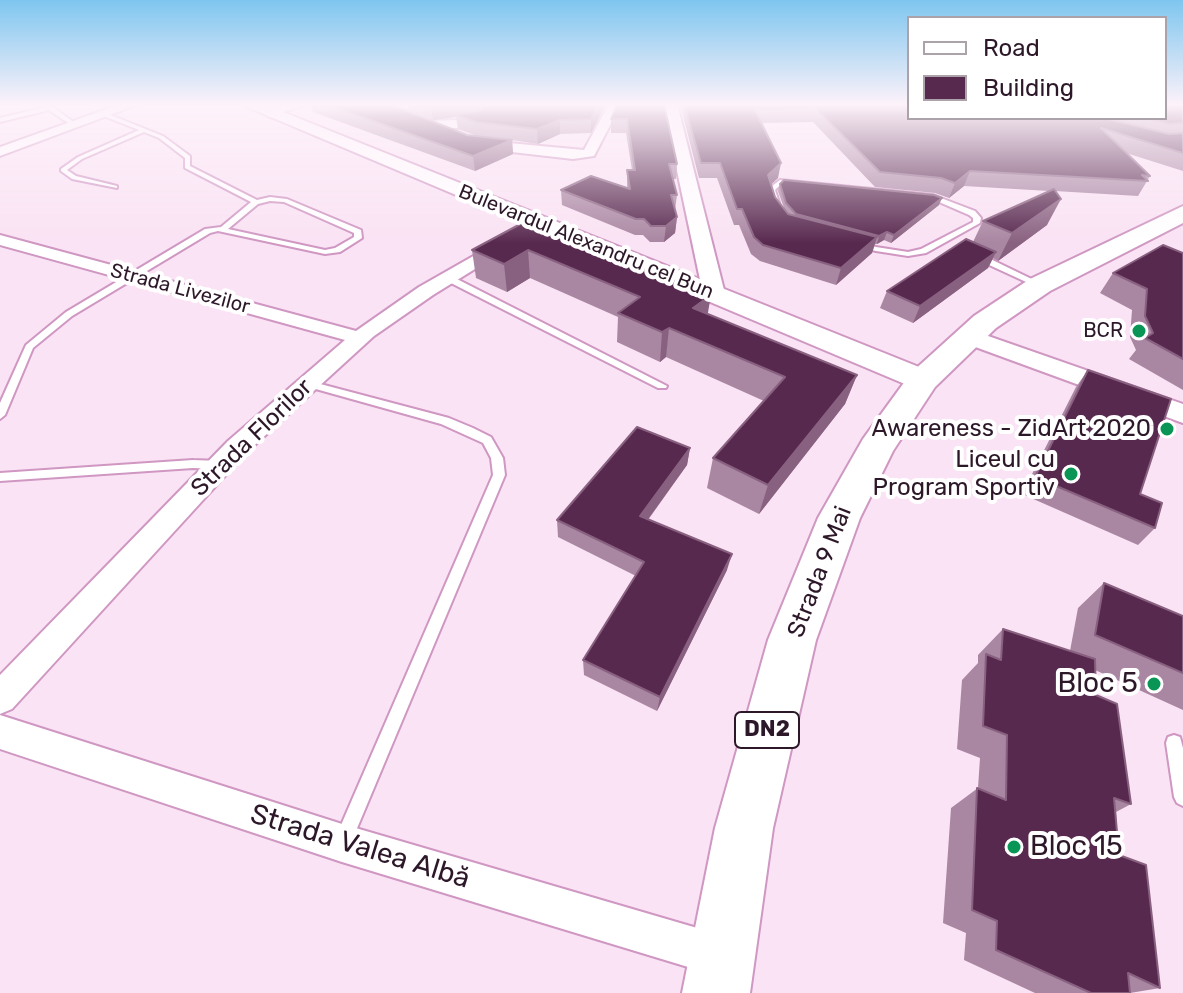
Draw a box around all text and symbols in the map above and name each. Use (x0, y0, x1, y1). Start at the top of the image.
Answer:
legend (907, 16, 1167, 120)
text: Road (983, 34, 1040, 62)
text: Building (983, 74, 1074, 102)
street label: Bulevardul Alexandru cel Bun (455, 180, 717, 304)
street label: Strada Livezilor (108, 259, 252, 319)
place label: BCR (1083, 319, 1123, 343)
marker: BCR (1130, 322, 1148, 340)
street label: Strada Florilor (185, 373, 319, 503)
place label: Awareness - ZidArt 2020 (871, 415, 1151, 443)
marker: Awareness - ZidArt 2020 (1158, 420, 1176, 438)
place label: Liceul cu Program Sportiv (873, 446, 1055, 502)
marker: Liceul cu Program Sportiv (1062, 465, 1080, 483)
street label: Strada 9 Mai (782, 502, 858, 642)
place label: Bloc 5 (1057, 667, 1138, 701)
marker: Bloc 5 (1145, 675, 1163, 693)
road number: DN2 (735, 712, 799, 748)
street label: Strada Valea Albă (246, 798, 474, 896)
place label: Bloc 15 (1030, 830, 1123, 864)
marker: Bloc 15 (1005, 838, 1023, 856)

